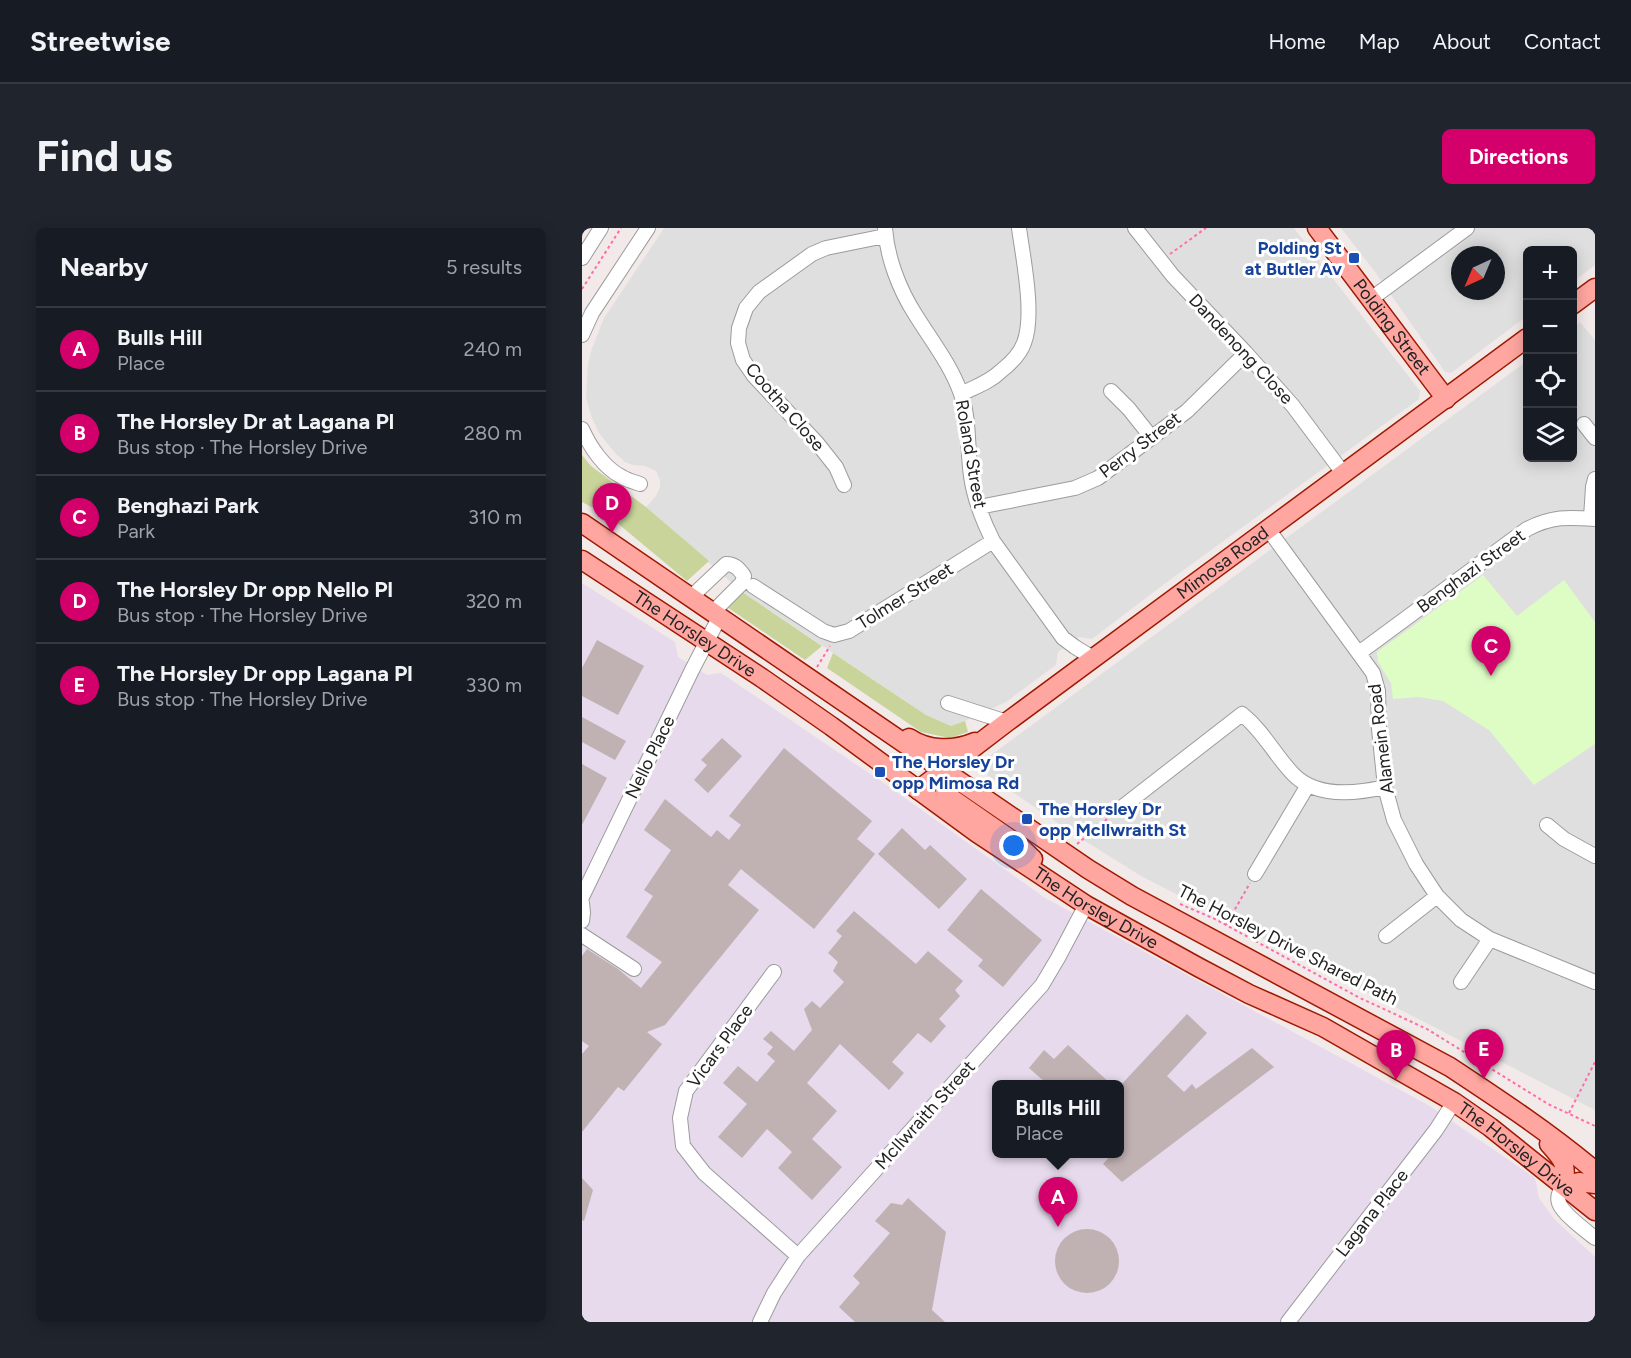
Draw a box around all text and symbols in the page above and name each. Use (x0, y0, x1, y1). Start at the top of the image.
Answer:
text: Streetwise (30, 24, 170, 58)
text: Home (1269, 29, 1326, 54)
text: Map (1359, 29, 1400, 54)
text: About (1433, 29, 1491, 54)
text: Contact (1524, 29, 1601, 54)
button: Directions (1442, 129, 1595, 184)
text: Find us (36, 131, 173, 182)
place label: Polding St at Butler Av (1245, 237, 1342, 280)
north arrow (1451, 246, 1505, 300)
map controls (1523, 246, 1577, 462)
button: + (1523, 246, 1577, 300)
text: Nearby (60, 251, 148, 283)
marker: Polding St at Butler Av (1347, 251, 1361, 265)
text: 5 results (446, 255, 522, 279)
street label: Polding Street (1348, 274, 1435, 380)
street label: Dandenong Close (1184, 289, 1298, 409)
button: − (1523, 300, 1577, 354)
text: Bulls Hill (117, 324, 202, 351)
text: A (72, 337, 87, 361)
text: 240 m (464, 337, 522, 361)
text: Place (117, 351, 165, 375)
button: locate (1523, 354, 1577, 408)
street label: Cootha Close (741, 358, 829, 456)
street label: Roland Street (951, 398, 991, 510)
street label: Perry Street (1095, 407, 1185, 483)
text: The Horsley Dr at Lagana Pl (117, 408, 394, 435)
button: layers (1523, 408, 1577, 462)
text: B (73, 421, 86, 445)
text: 280 m (464, 421, 522, 445)
text: Bus stop · The Horsley Drive (117, 435, 367, 459)
pin: D (592, 484, 632, 533)
text: Benghazi Park (117, 492, 259, 519)
text: C (72, 505, 87, 529)
text: 310 m (468, 505, 522, 529)
text: Park (117, 519, 155, 543)
street label: Mimosa Road (1172, 522, 1273, 604)
street label: Benghazi Street (1413, 524, 1530, 618)
street label: Tolmer Street (853, 558, 957, 634)
text: The Horsley Dr opp Nello Pl (117, 576, 393, 603)
street label: The Horsley Drive (630, 586, 760, 682)
text: D (73, 589, 87, 613)
text: 320 m (465, 589, 522, 613)
text: Bus stop · The Horsley Drive (117, 603, 367, 627)
pin: C (1472, 626, 1510, 676)
text: The Horsley Dr opp Lagana Pl (117, 660, 413, 687)
text: E (74, 673, 85, 697)
text: 330 m (465, 673, 522, 697)
street label: Alamein Road (1363, 683, 1399, 795)
text: Bus stop · The Horsley Drive (117, 687, 367, 711)
street label: Nello Place (620, 712, 680, 802)
place label: The Horsley Dr opp Mimosa Rd (892, 751, 1019, 794)
marker: The Horsley Dr opp Mimosa Rd (873, 765, 887, 779)
place label: The Horsley Dr opp McIlwraith St (1039, 798, 1186, 841)
marker: The Horsley Dr opp McIlwraith St (1020, 812, 1034, 826)
your location (999, 831, 1028, 860)
street label: The Horsley Drive (1029, 862, 1162, 954)
street label: The Horsley Drive Shared Path (1174, 880, 1402, 1010)
street label: Vicars Place (682, 1000, 758, 1092)
pin: B (1376, 1030, 1416, 1080)
pin: E (1464, 1030, 1504, 1079)
street label: McIlwraith Street (870, 1056, 980, 1174)
popup (992, 1080, 1124, 1158)
text: Bulls Hill (1015, 1094, 1101, 1121)
street label: The Horsley Drive (1454, 1097, 1579, 1202)
text: Place (1015, 1121, 1063, 1145)
street label: Lagana Place (1331, 1165, 1413, 1261)
pin: A (1038, 1178, 1078, 1227)

